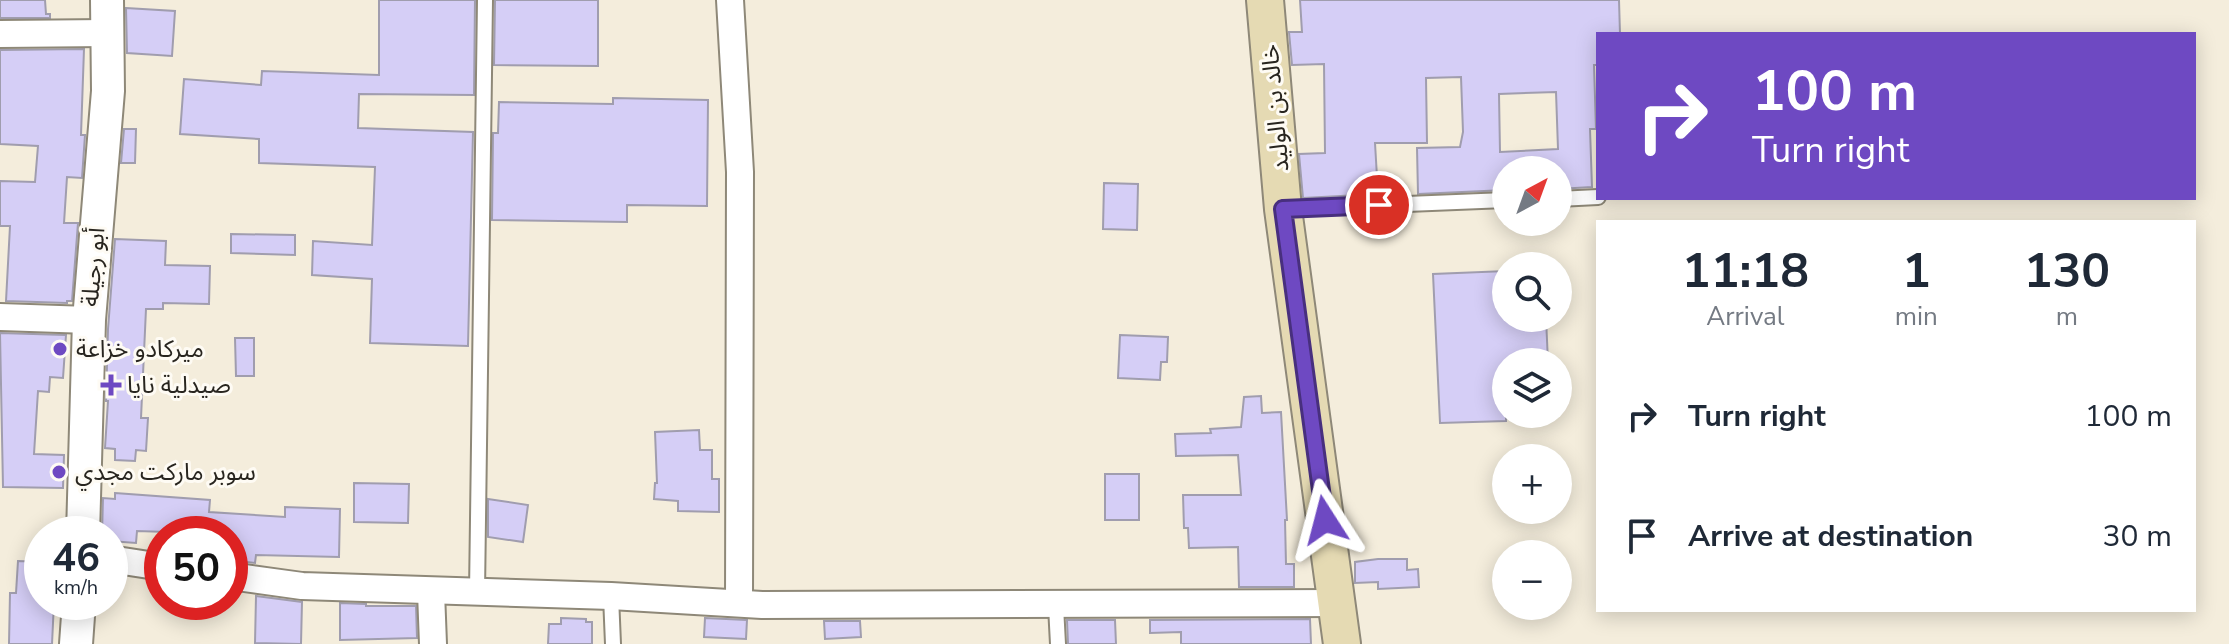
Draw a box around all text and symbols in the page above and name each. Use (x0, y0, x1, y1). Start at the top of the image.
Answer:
street label: خالد بن الوليد (1253, 43, 1297, 173)
text: 100 m (1752, 53, 1917, 130)
icon: right (1620, 64, 1724, 168)
text: Turn right (1752, 126, 1909, 175)
north arrow (1492, 156, 1572, 236)
map controls (1492, 156, 1572, 620)
pin (1345, 171, 1413, 239)
icon: arrive (1357, 183, 1401, 227)
street label: أبو رجيلة (74, 226, 112, 308)
text: 11:18 (1682, 238, 1809, 304)
text: 1 (1902, 238, 1931, 304)
text: 130 (2024, 238, 2110, 304)
button: search (1492, 252, 1572, 332)
text: Arrival (1706, 299, 1785, 334)
text: min (1895, 299, 1938, 334)
text: m (2056, 299, 2078, 334)
place label: ميركادو خزاعة (76, 333, 204, 365)
marker: ميركادو خزاعة (51, 340, 69, 358)
button: layers (1492, 348, 1572, 428)
place label: صيدلية نايا (127, 369, 231, 401)
marker: صيدلية نايا (102, 376, 120, 394)
icon: right (1620, 394, 1664, 438)
text: Turn right (1688, 396, 1826, 437)
text: 100 m (2085, 396, 2172, 437)
button: + (1492, 444, 1572, 524)
place label: سوبر ماركت مجدي (75, 456, 256, 491)
marker: سوبر ماركت مجدي (50, 463, 68, 481)
position arrow (1283, 478, 1367, 562)
icon: arrive (1620, 514, 1664, 558)
speed limit sign: 50 (144, 516, 248, 620)
text: Arrive at destination (1688, 516, 1973, 557)
text: 30 m (2103, 516, 2172, 557)
text: 46 (52, 531, 100, 585)
button: − (1492, 540, 1572, 620)
text: km/h (54, 574, 98, 601)

